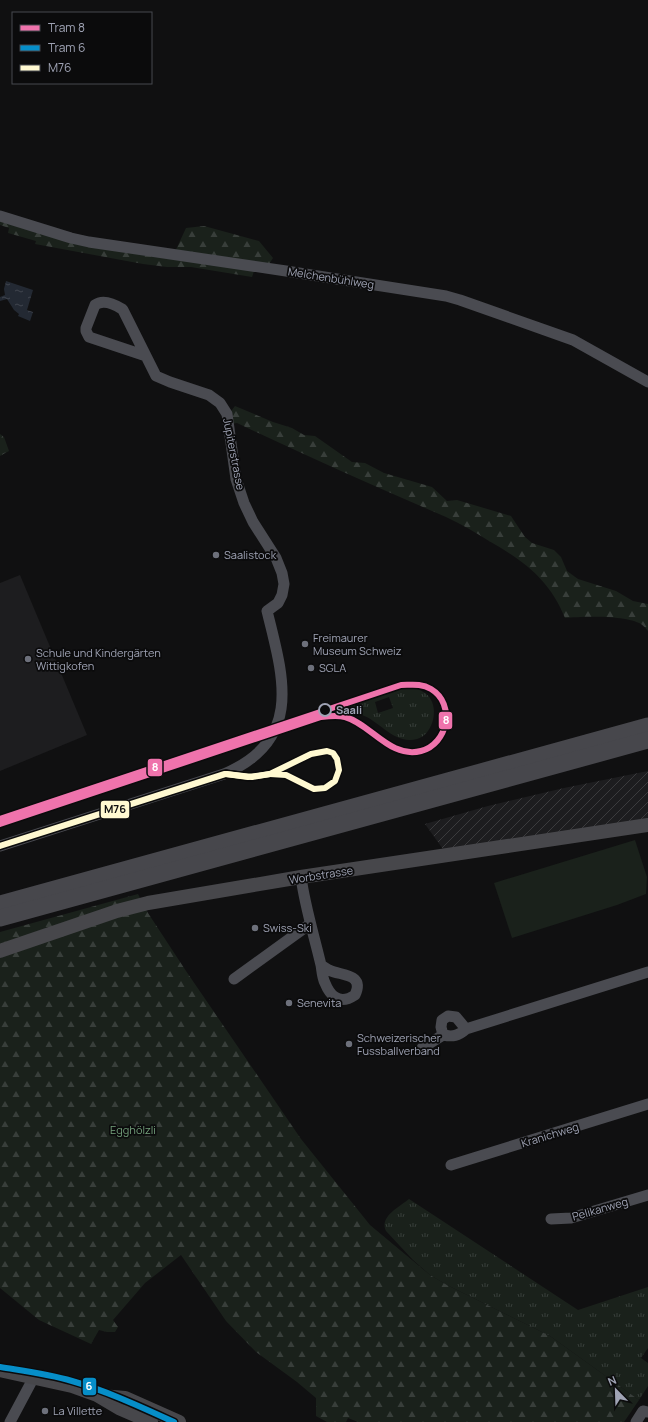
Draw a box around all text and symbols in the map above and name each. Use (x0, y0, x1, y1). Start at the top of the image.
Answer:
legend (12, 12, 152, 84)
text: Tram 8 (48, 19, 85, 36)
text: Tram 6 (48, 39, 85, 56)
text: M76 (48, 59, 72, 76)
street label: Melchenbühlweg (287, 263, 375, 292)
street label: Jupiterstrasse (220, 417, 249, 492)
place label: Saalistock (224, 547, 277, 562)
marker: Saalistock (211, 550, 221, 560)
place label: Freimaurer Museum Schweiz (313, 630, 402, 658)
marker: Freimaurer Museum Schweiz (300, 639, 310, 649)
place label: Schule und Kindergärten Wittigkofen (36, 645, 161, 673)
marker: Schule und Kindergärten Wittigkofen (23, 654, 33, 664)
place label: SGLA (319, 660, 346, 675)
marker: SGLA (306, 663, 316, 673)
place label: Saali (336, 702, 362, 717)
marker: Saali (318, 703, 332, 717)
line badge: 8 (438, 711, 453, 730)
text: 8 (443, 712, 450, 727)
line badge: 8 (147, 758, 163, 777)
text: 8 (152, 759, 159, 774)
line badge: M76 (100, 800, 130, 819)
text: M76 (104, 801, 126, 816)
street label: Worbstrasse (288, 862, 355, 887)
place label: Swiss-Ski (263, 920, 312, 935)
marker: Swiss-Ski (250, 923, 260, 933)
place label: Senevita (297, 995, 341, 1010)
marker: Senevita (284, 998, 294, 1008)
place label: Schweizerischer Fussballverband (357, 1030, 441, 1058)
marker: Schweizerischer Fussballverband (344, 1039, 354, 1049)
street label: Kranichweg (519, 1119, 580, 1150)
park label: Egghölzli (110, 1122, 156, 1137)
street label: Pelikanweg (570, 1193, 630, 1224)
north arrow (596, 1370, 636, 1410)
text: N (605, 1372, 619, 1389)
line badge: 6 (82, 1377, 97, 1396)
text: 6 (86, 1378, 93, 1393)
place label: La Villette (53, 1403, 103, 1418)
marker: La Villette (40, 1406, 50, 1416)

